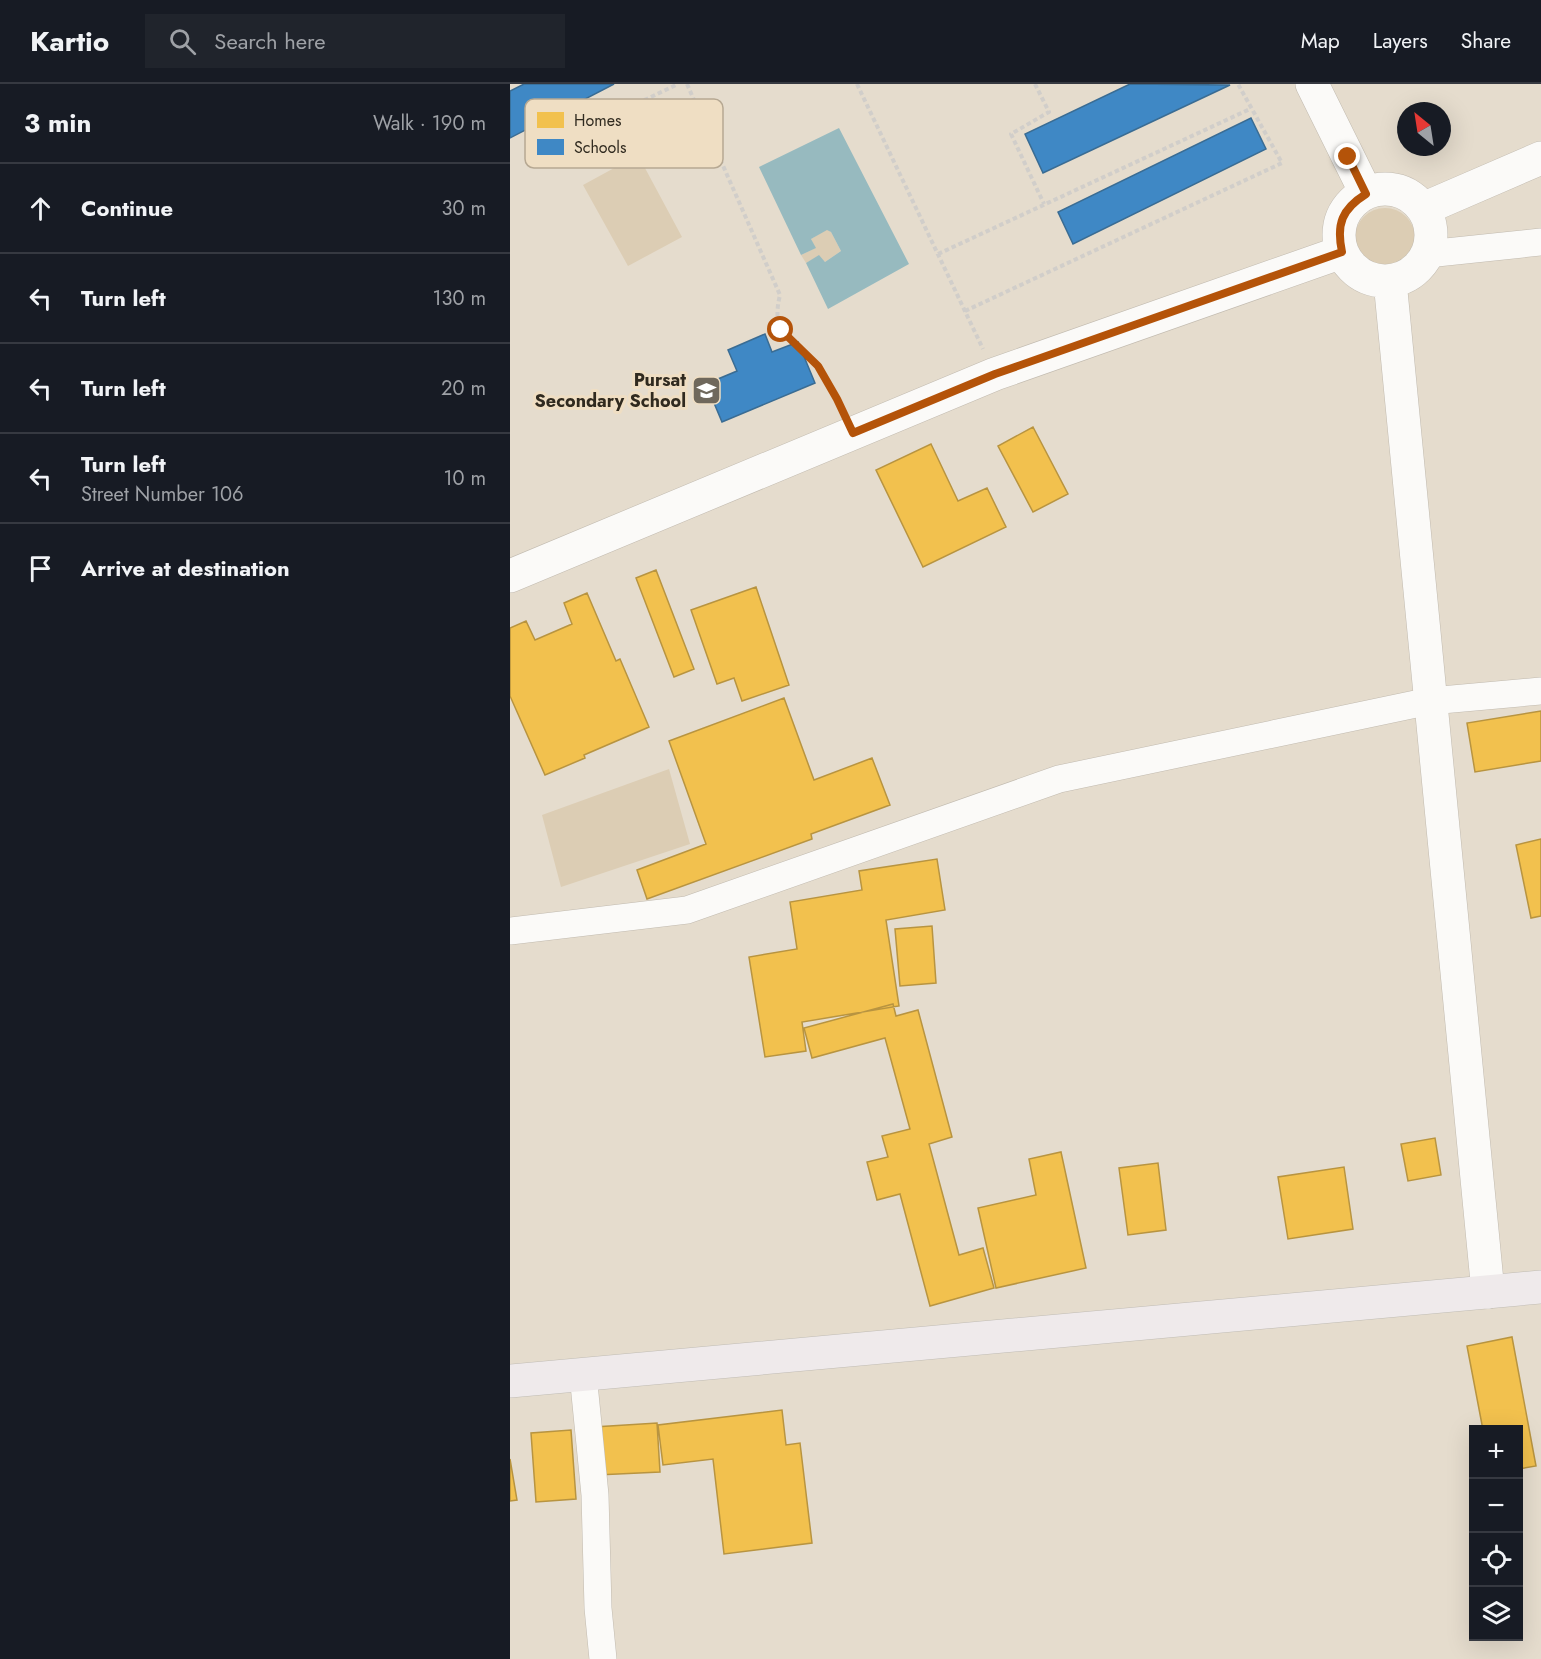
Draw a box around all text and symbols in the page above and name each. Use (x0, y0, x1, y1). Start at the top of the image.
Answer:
search box (145, 14, 565, 68)
text: Kartio (30, 21, 109, 62)
icon: search (166, 25, 199, 58)
text: Search here (214, 25, 326, 57)
text: Map (1301, 26, 1340, 56)
text: Layers (1373, 26, 1428, 56)
text: Share (1461, 26, 1511, 56)
legend (525, 99, 723, 168)
north arrow (1397, 102, 1451, 156)
text: 3 min (24, 104, 91, 142)
text: Walk · 190 m (373, 109, 486, 138)
text: Homes (574, 109, 621, 132)
text: Schools (574, 136, 626, 159)
route end (1334, 143, 1360, 169)
icon: ahead (24, 192, 57, 225)
text: Continue (81, 192, 173, 224)
text: 30 m (441, 194, 486, 223)
icon: left (24, 282, 57, 315)
text: Turn left (81, 282, 166, 314)
text: 130 m (432, 284, 486, 313)
route start (767, 316, 793, 342)
place label: Pursat Secondary School (535, 367, 686, 414)
icon: left (24, 372, 57, 405)
text: Turn left (81, 372, 166, 404)
text: 20 m (441, 374, 486, 403)
school or university icon: Pursat Secondary School (691, 374, 723, 406)
text: Turn left (81, 448, 166, 480)
icon: left (24, 462, 57, 495)
text: 10 m (443, 464, 486, 493)
text: Street Number 106 (81, 480, 243, 509)
icon: arrive (24, 552, 57, 585)
text: Arrive at destination (81, 552, 290, 584)
map controls (1469, 1425, 1523, 1641)
button: + (1469, 1425, 1523, 1479)
button: − (1469, 1479, 1523, 1533)
button: locate (1469, 1533, 1523, 1587)
button: layers (1469, 1587, 1523, 1641)

